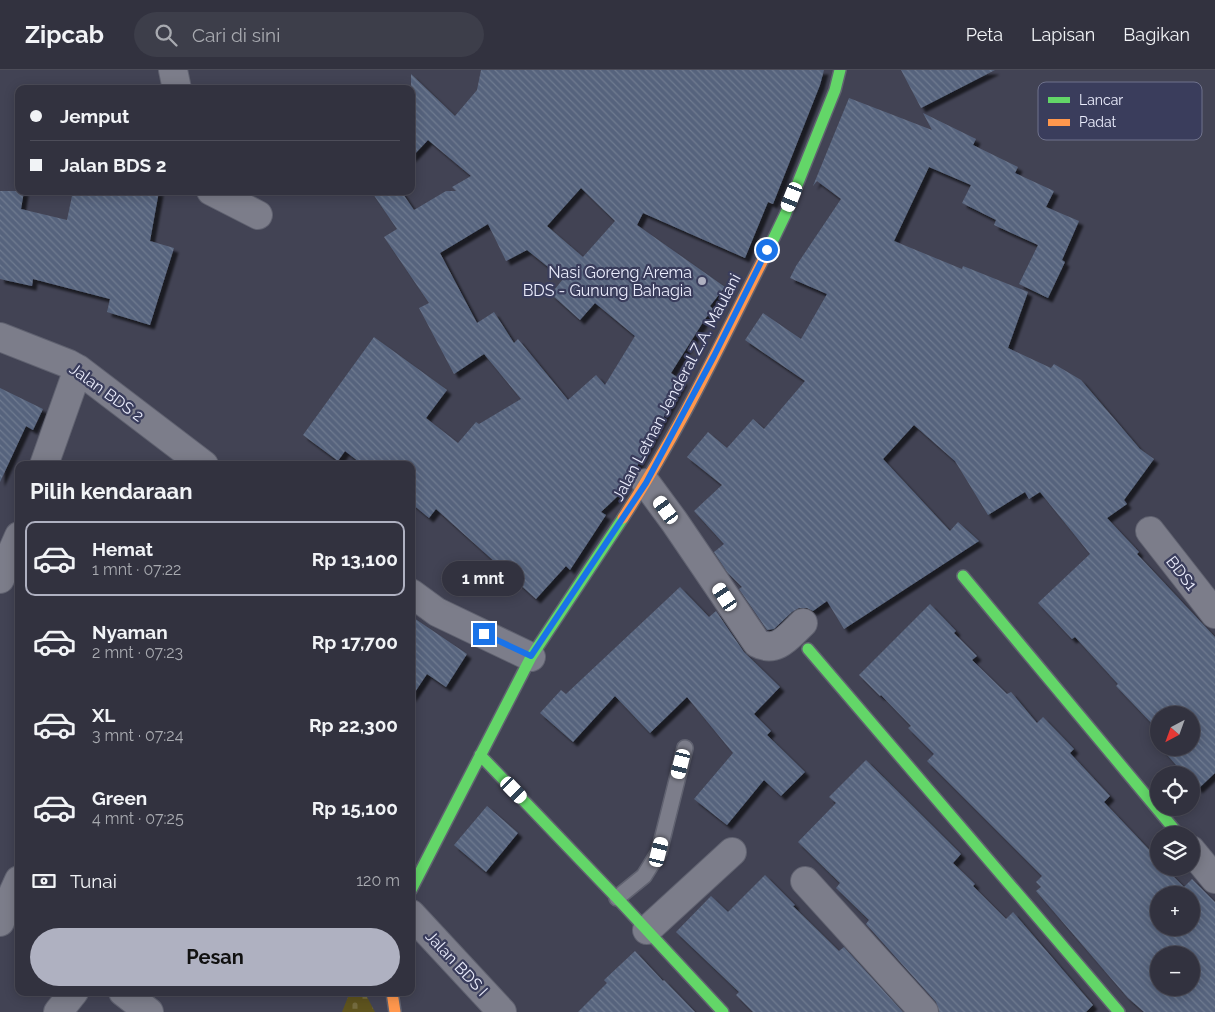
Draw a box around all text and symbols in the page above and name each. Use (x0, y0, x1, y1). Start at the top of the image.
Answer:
search box (134, 12, 484, 57)
text: Zipcab (25, 20, 104, 49)
icon: search (152, 21, 180, 49)
text: Cari di sini (192, 24, 280, 46)
text: Peta (966, 24, 1003, 45)
text: Lapisan (1031, 24, 1095, 45)
text: Bagikan (1123, 24, 1190, 45)
legend (1038, 82, 1202, 140)
text: Lancar (1079, 92, 1123, 108)
text: Jemput (60, 105, 129, 127)
text: Padat (1079, 114, 1117, 130)
text: Jalan BDS 2 (60, 154, 166, 176)
car (779, 180, 804, 214)
route start (756, 239, 778, 261)
place label: Nasi Goreng Arema BDS - Gunung Bahagia (523, 263, 692, 300)
street label: Jalan Letnan Jenderal Z.A. Maulani (608, 270, 745, 504)
marker: Nasi Goreng Arema BDS - Gunung Bahagia (696, 275, 708, 287)
street label: Jalan BDS 2 (66, 359, 147, 426)
text: Pilih kendaraan (30, 478, 192, 504)
car (651, 493, 680, 527)
icon: car (32, 536, 77, 581)
text: Hemat (92, 538, 153, 560)
text: Rp 13,100 (312, 548, 398, 570)
street label: BDS1 (1162, 552, 1201, 595)
text: 1 mnt · 07:22 (92, 560, 181, 579)
callout: 1 mnt (443, 562, 525, 596)
text: 1 mnt (462, 569, 504, 588)
car (710, 580, 739, 614)
icon: car (32, 619, 77, 664)
text: Nyaman (92, 621, 168, 643)
route end (473, 623, 495, 645)
text: Rp 17,700 (312, 631, 398, 653)
text: 2 mnt · 07:23 (92, 643, 183, 662)
icon: car (32, 702, 77, 747)
text: XL (92, 704, 115, 726)
north arrow (1150, 706, 1200, 756)
map controls (1150, 706, 1200, 996)
text: Rp 22,300 (309, 714, 398, 736)
text: 3 mnt · 07:24 (92, 726, 183, 745)
car (670, 748, 691, 780)
button: locate (1150, 766, 1200, 816)
car (498, 774, 529, 806)
icon: car (32, 785, 77, 830)
text: Green (92, 787, 147, 809)
text: Rp 15,100 (312, 797, 398, 819)
text: 4 mnt · 07:25 (92, 809, 184, 828)
button: layers (1150, 826, 1200, 876)
car (648, 836, 669, 868)
icon: cash (30, 867, 58, 895)
text: Tunai (70, 870, 117, 892)
text: 120 m (356, 871, 400, 890)
button: + (1150, 886, 1200, 936)
street label: Jalan BDS I (422, 927, 492, 1000)
button: Pesan (30, 928, 400, 986)
button: − (1150, 946, 1200, 996)

